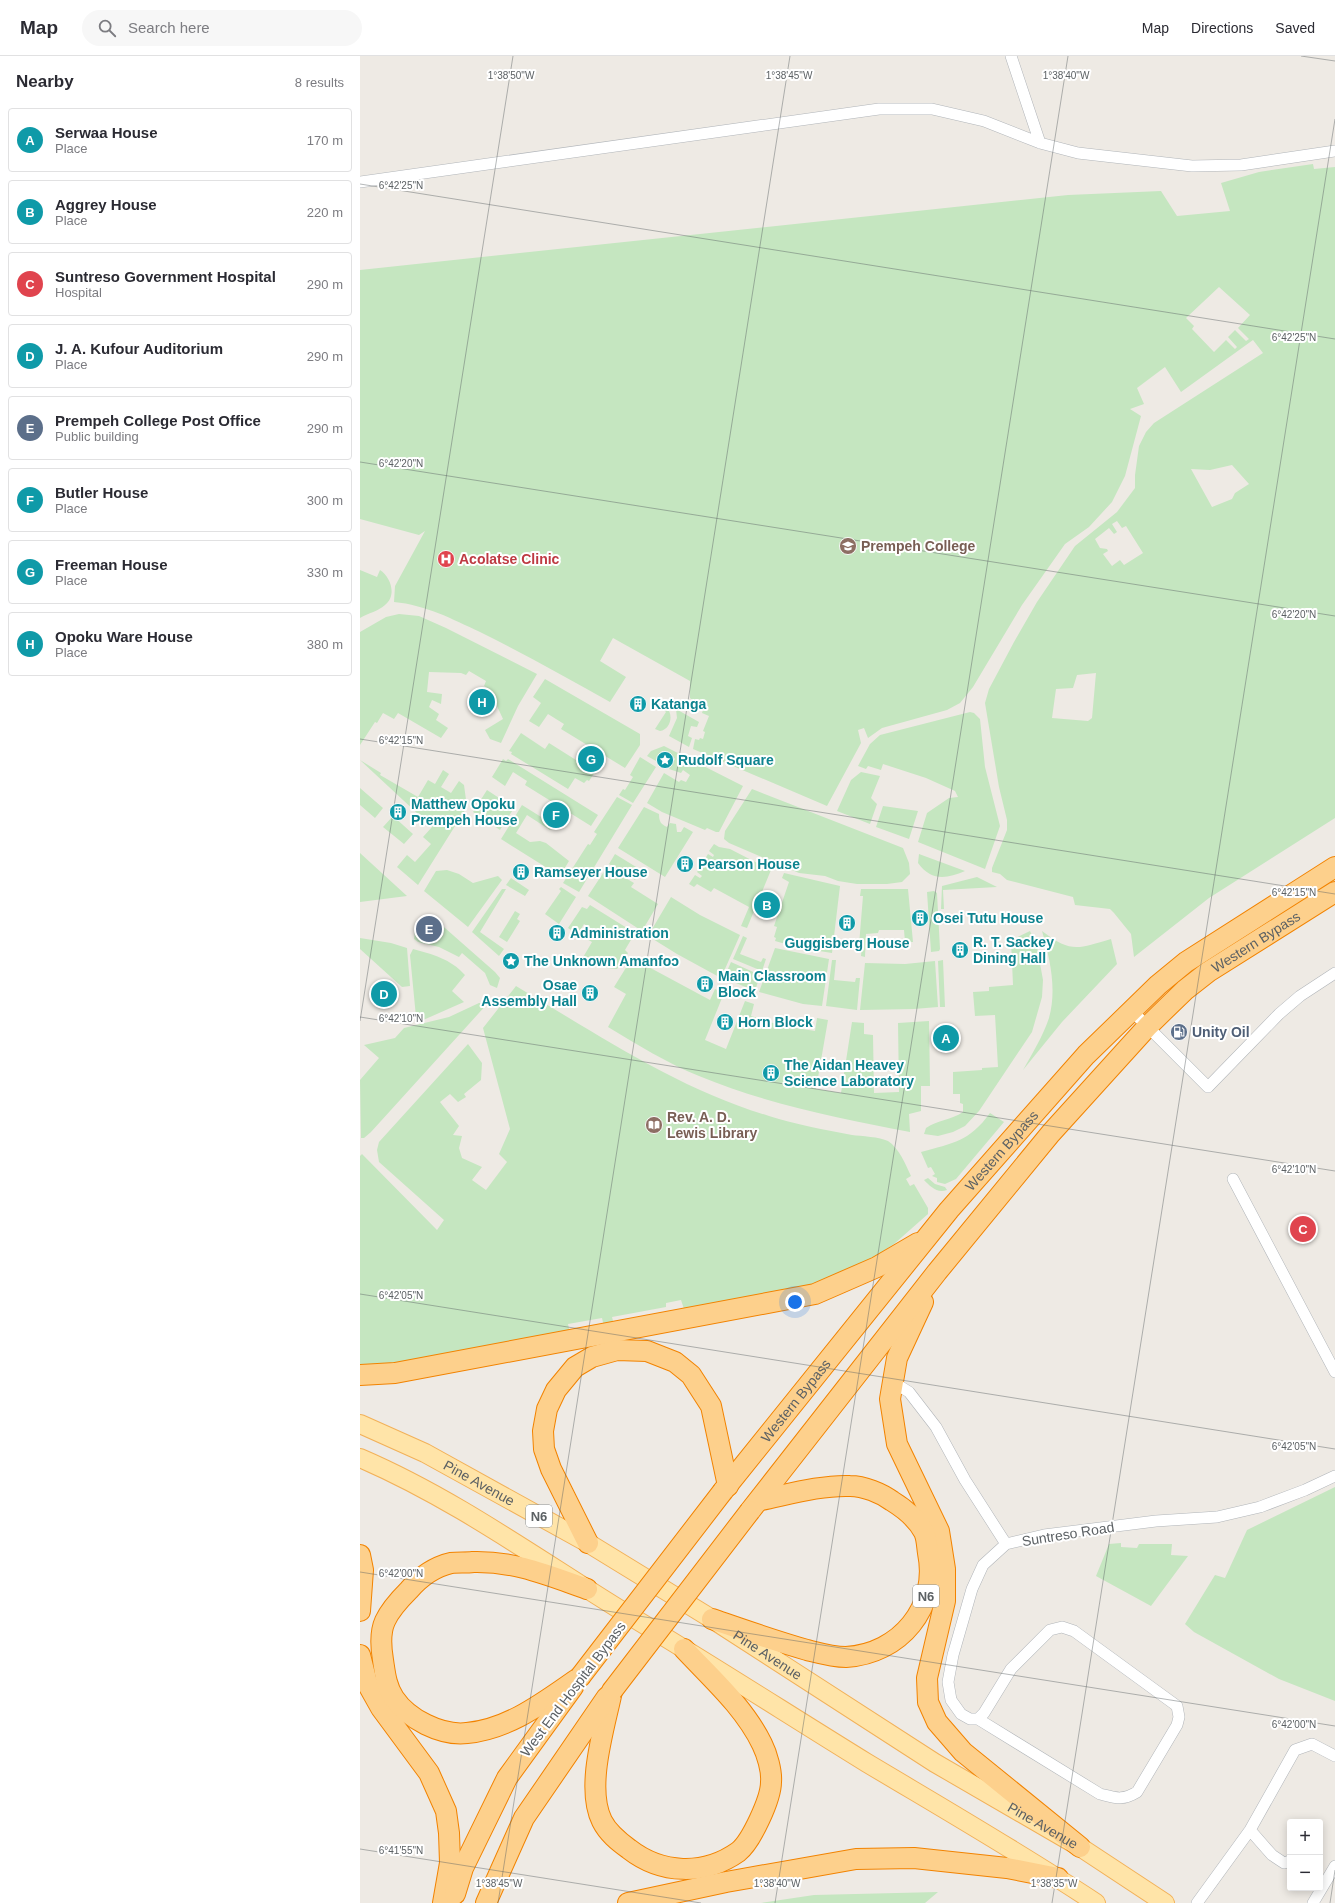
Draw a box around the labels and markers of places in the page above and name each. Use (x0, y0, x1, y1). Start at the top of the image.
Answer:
school or university icon: Prempeh College (838, 536, 858, 556)
place label: Prempeh College (861, 538, 976, 554)
hospital icon: Acolatse Clinic (436, 549, 456, 569)
place label: Acolatse Clinic (459, 551, 560, 567)
pin: H (469, 687, 495, 717)
building icon: Katanga (628, 694, 648, 714)
place label: Katanga (651, 696, 706, 712)
pin: G (578, 744, 604, 774)
place icon: Rudolf Square (655, 750, 675, 770)
place label: Rudolf Square (678, 752, 774, 768)
place label: Matthew Opoku Prempeh House (411, 796, 518, 828)
pin: F (543, 800, 569, 830)
building icon: Matthew Opoku Prempeh House (388, 802, 408, 822)
building icon: Pearson House (675, 854, 695, 874)
place label: Pearson House (698, 856, 800, 872)
building icon: Ramseyer House (511, 862, 531, 882)
place label: Ramseyer House (534, 864, 648, 880)
pin: B (754, 890, 780, 920)
building icon: Osei Tutu House (910, 908, 930, 928)
place label: Osei Tutu House (933, 910, 1043, 926)
building icon: Guggisberg House (837, 913, 857, 933)
pin: E (416, 914, 442, 944)
building icon: Administration (547, 923, 567, 943)
place label: Administration (570, 925, 669, 941)
place label: R. T. Sackey Dining Hall (973, 934, 1054, 966)
place label: Guggisberg House (784, 935, 910, 951)
building icon: R. T. Sackey Dining Hall (950, 940, 970, 960)
place icon: The Unknown Amanfoɔ (501, 951, 521, 971)
place label: The Unknown Amanfoɔ (524, 953, 679, 969)
place label: Main Classroom Block (718, 968, 826, 1000)
building icon: Main Classroom Block (695, 974, 715, 994)
place label: Osae Assembly Hall (481, 977, 577, 1009)
pin: D (371, 979, 397, 1009)
building icon: Osae Assembly Hall (580, 983, 600, 1003)
building icon: Horn Block (715, 1012, 735, 1032)
place label: Horn Block (738, 1014, 813, 1030)
fuel station icon: Unity Oil (1169, 1022, 1189, 1042)
pin: A (933, 1023, 959, 1053)
place label: Unity Oil (1192, 1024, 1250, 1040)
place label: The Aidan Heavey Science Laboratory (784, 1057, 914, 1089)
building icon: The Aidan Heavey Science Laboratory (761, 1063, 781, 1083)
place label: Rev. A. D. Lewis Library (667, 1109, 757, 1141)
library icon: Rev. A. D. Lewis Library (644, 1115, 664, 1135)
pin: C (1290, 1214, 1316, 1244)

